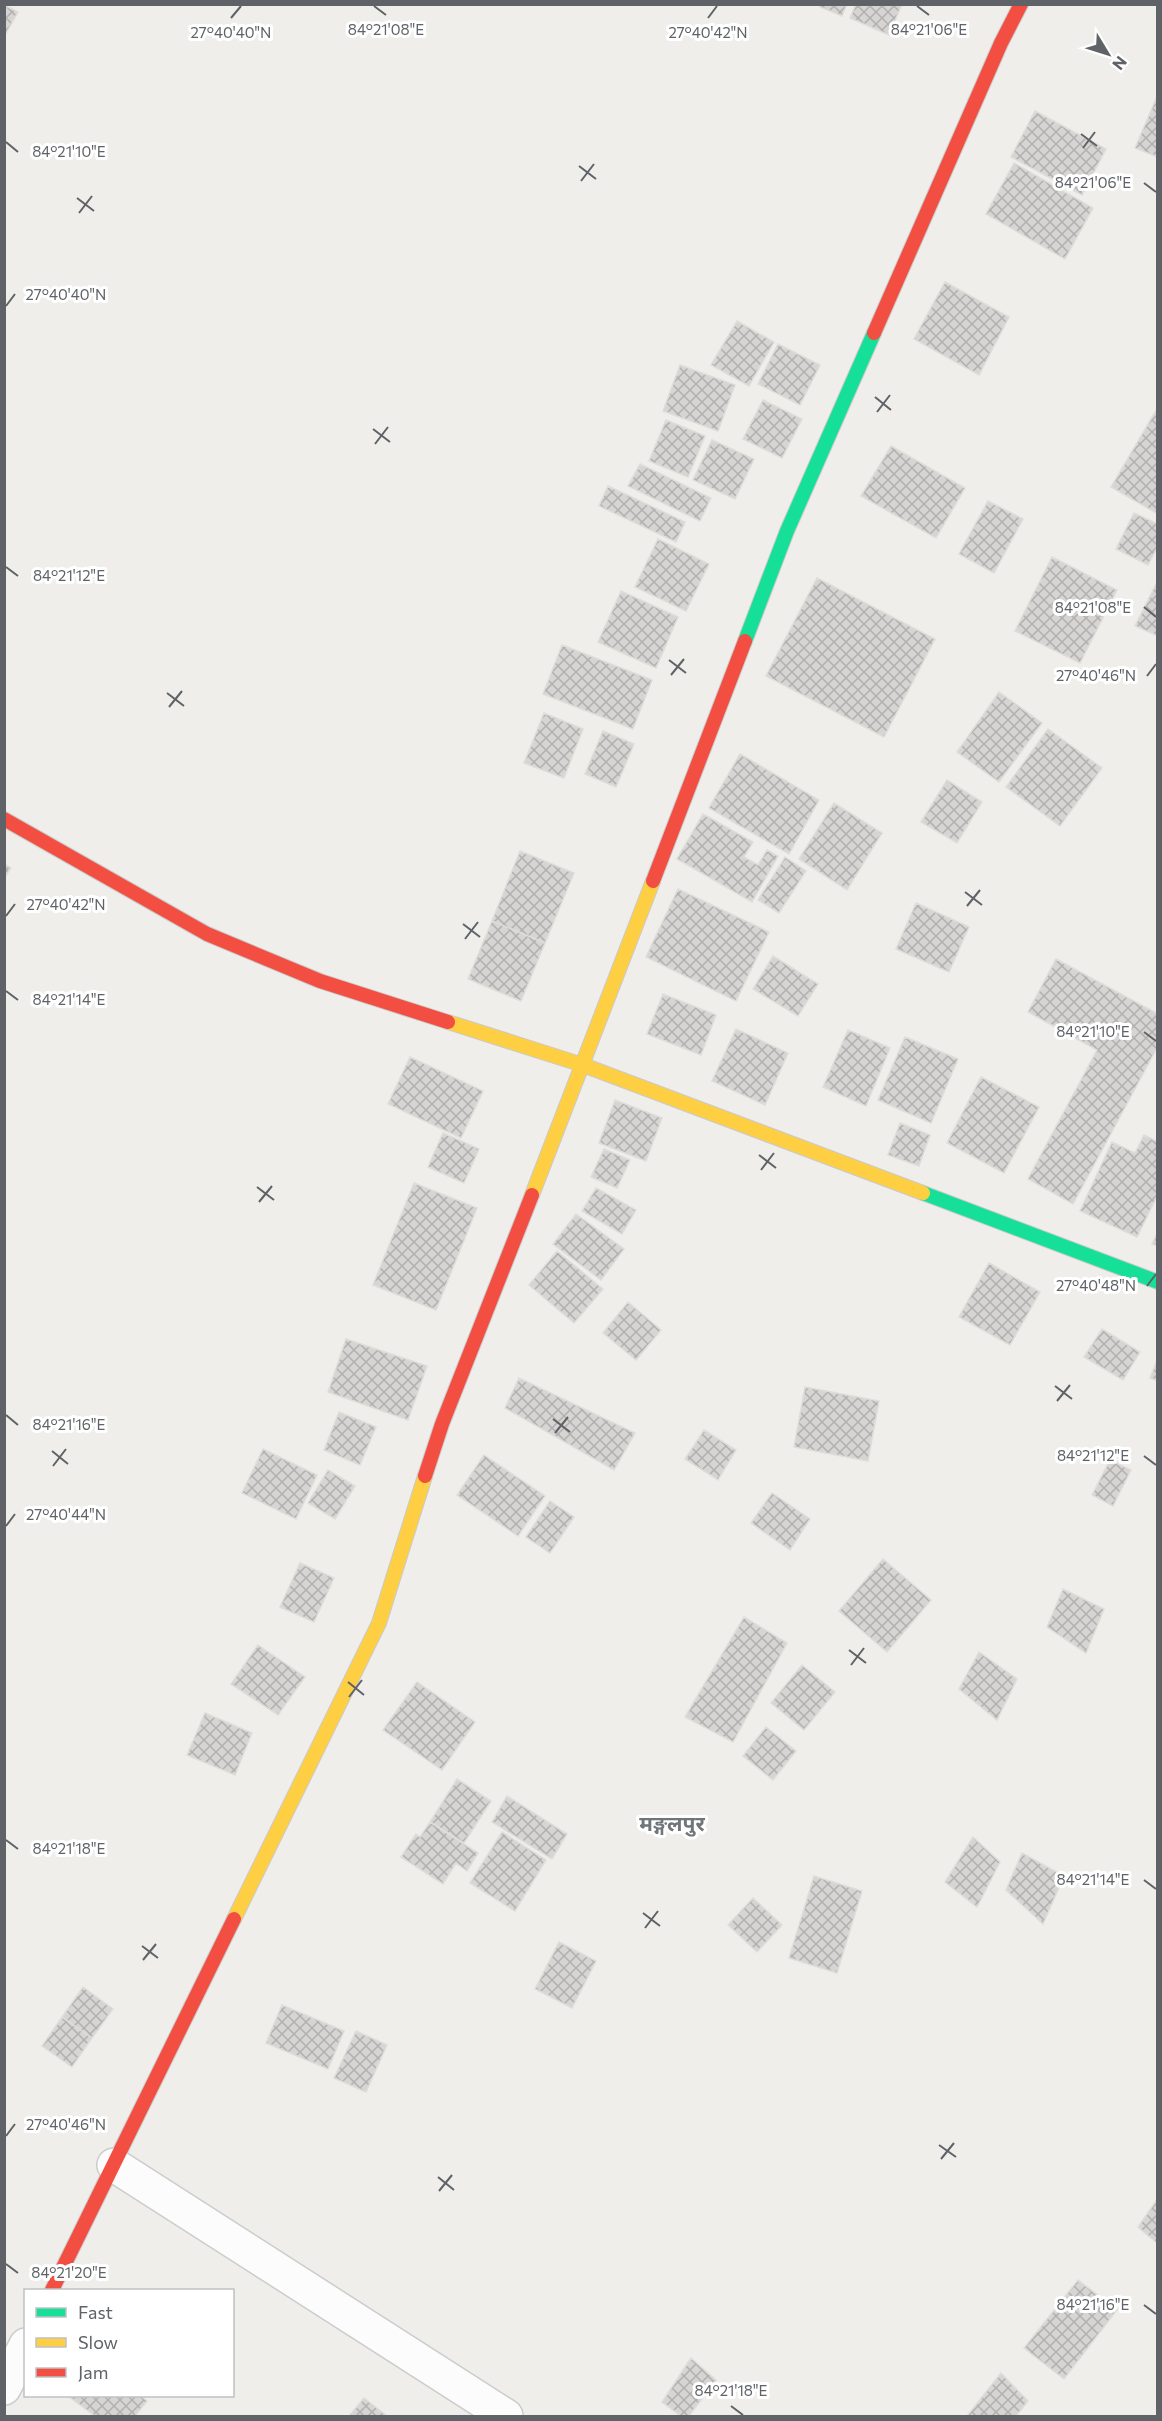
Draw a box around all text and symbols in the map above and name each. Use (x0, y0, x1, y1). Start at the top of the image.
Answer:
text: 84°21'08"E (348, 20, 424, 38)
text: 84°21'06"E (891, 20, 967, 38)
text: 27°40'40"N (191, 23, 271, 41)
text: 27°40'42"N (668, 23, 748, 41)
north arrow (1078, 24, 1138, 84)
text: N (1109, 53, 1131, 74)
text: 84°21'10"E (32, 142, 106, 160)
text: 84°21'06"E (1055, 173, 1131, 191)
text: 27°40'40"N (26, 285, 106, 303)
text: 84°21'12"E (33, 566, 105, 584)
text: 84°21'08"E (1055, 598, 1131, 616)
text: 27°40'46"N (1056, 666, 1136, 684)
text: 27°40'42"N (26, 895, 106, 913)
text: 84°21'14"E (33, 990, 105, 1008)
text: 84°21'10"E (1056, 1022, 1130, 1040)
text: 27°40'48"N (1056, 1276, 1136, 1294)
text: 84°21'16"E (33, 1415, 106, 1433)
text: 84°21'12"E (1057, 1446, 1129, 1464)
text: 27°40'44"N (26, 1505, 106, 1523)
district label: मङ्गलपुर (639, 1810, 705, 1837)
text: 84°21'18"E (33, 1839, 106, 1857)
text: 84°21'14"E (1057, 1870, 1129, 1888)
text: 27°40'46"N (26, 2115, 106, 2133)
text: 84°21'20"E (31, 2263, 107, 2281)
legend (24, 2289, 234, 2397)
text: 84°21'16"E (1057, 2295, 1130, 2313)
text: Fast (78, 2301, 113, 2323)
text: Slow (78, 2331, 118, 2353)
text: Jam (78, 2361, 108, 2383)
text: 84°21'18"E (695, 2381, 768, 2399)

